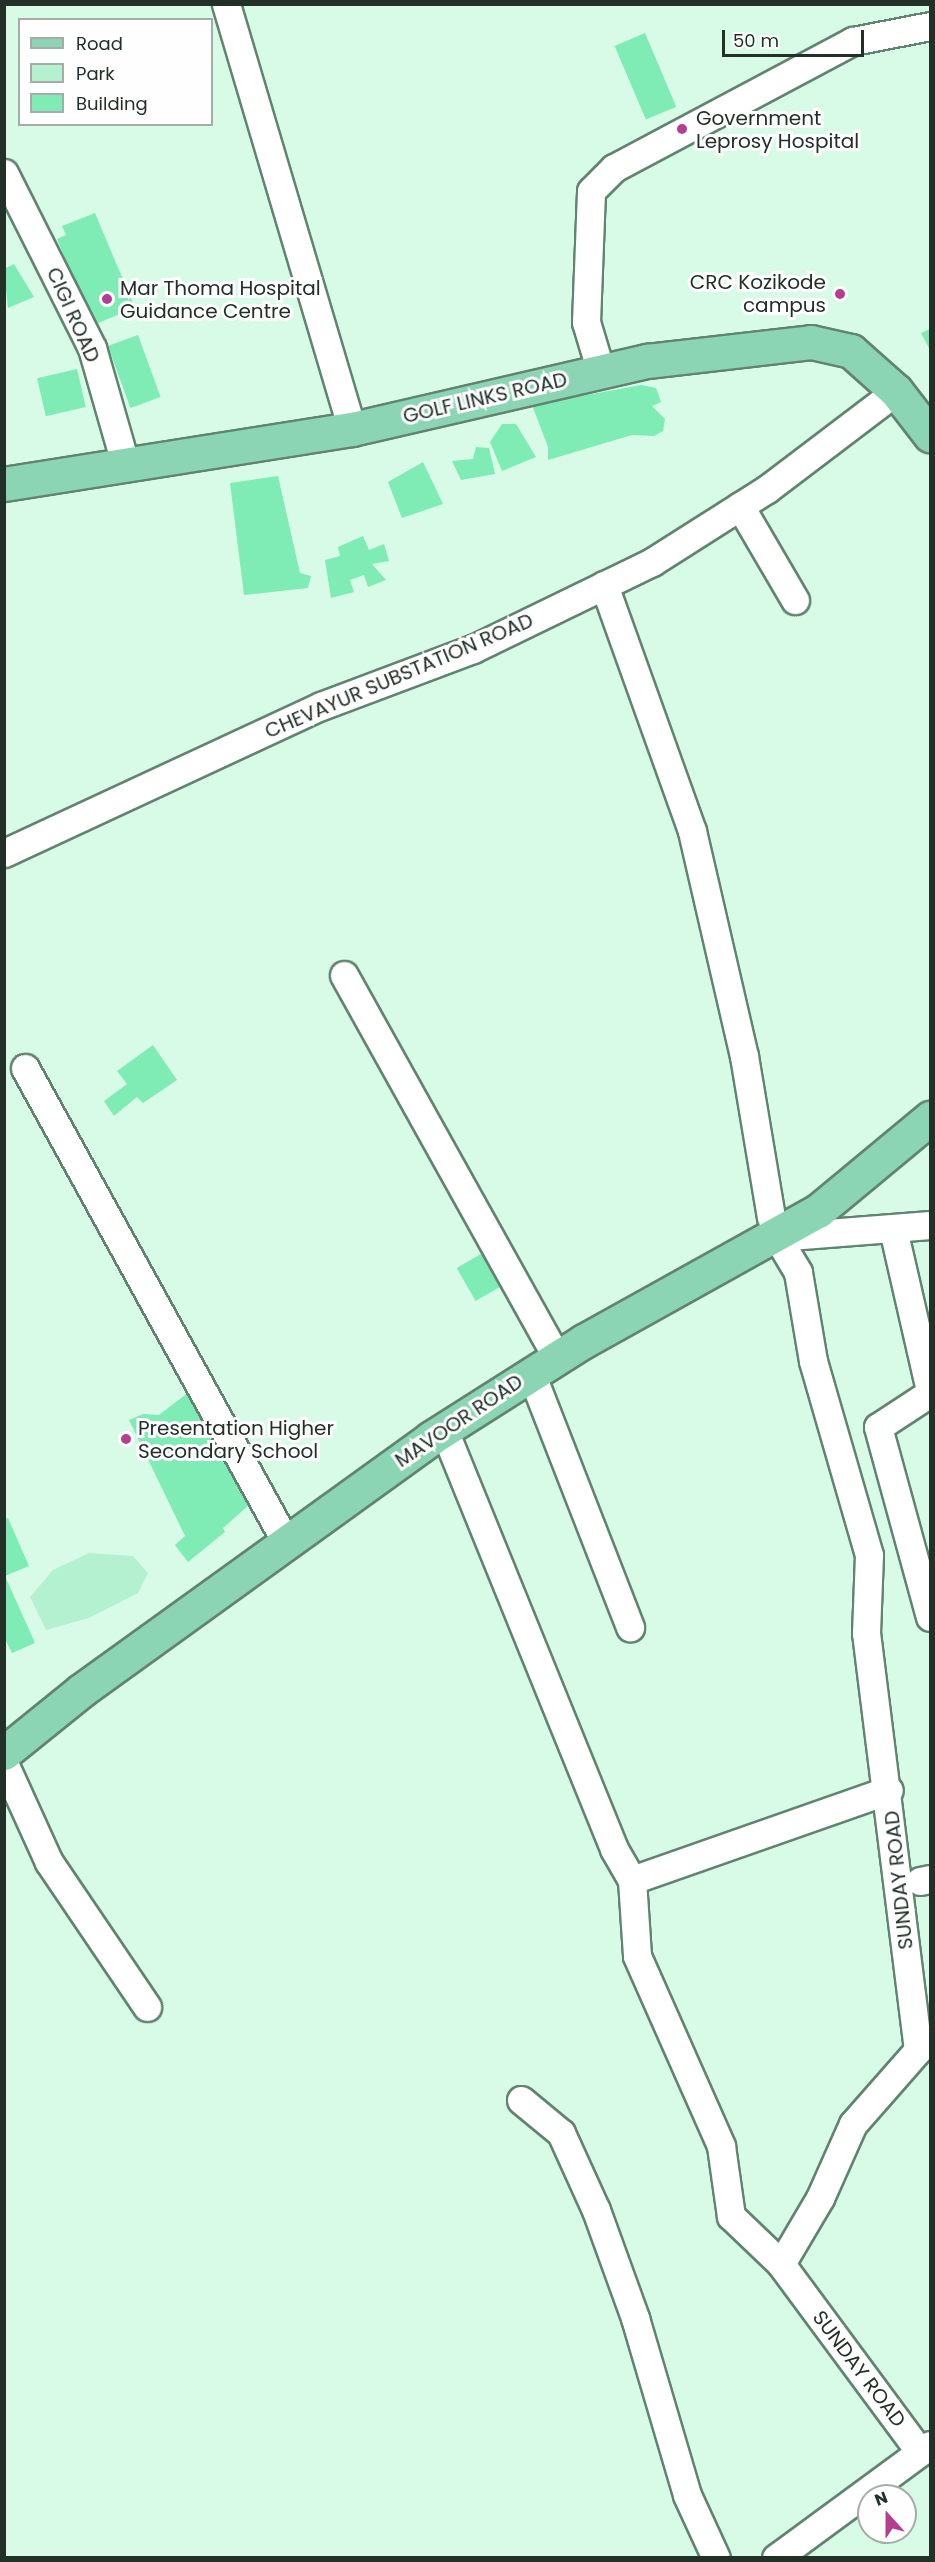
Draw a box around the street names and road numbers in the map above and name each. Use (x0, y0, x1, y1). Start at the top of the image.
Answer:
street label: CIGI ROAD (41, 264, 105, 366)
street label: GOLF LINKS ROAD (401, 367, 569, 429)
street label: CHEVAYUR SUBSTATION ROAD (261, 608, 537, 744)
street label: MAVOOR ROAD (391, 1369, 527, 1473)
street label: SUNDAY ROAD (880, 1809, 918, 1951)
street label: SUNDAY ROAD (807, 2306, 911, 2432)

